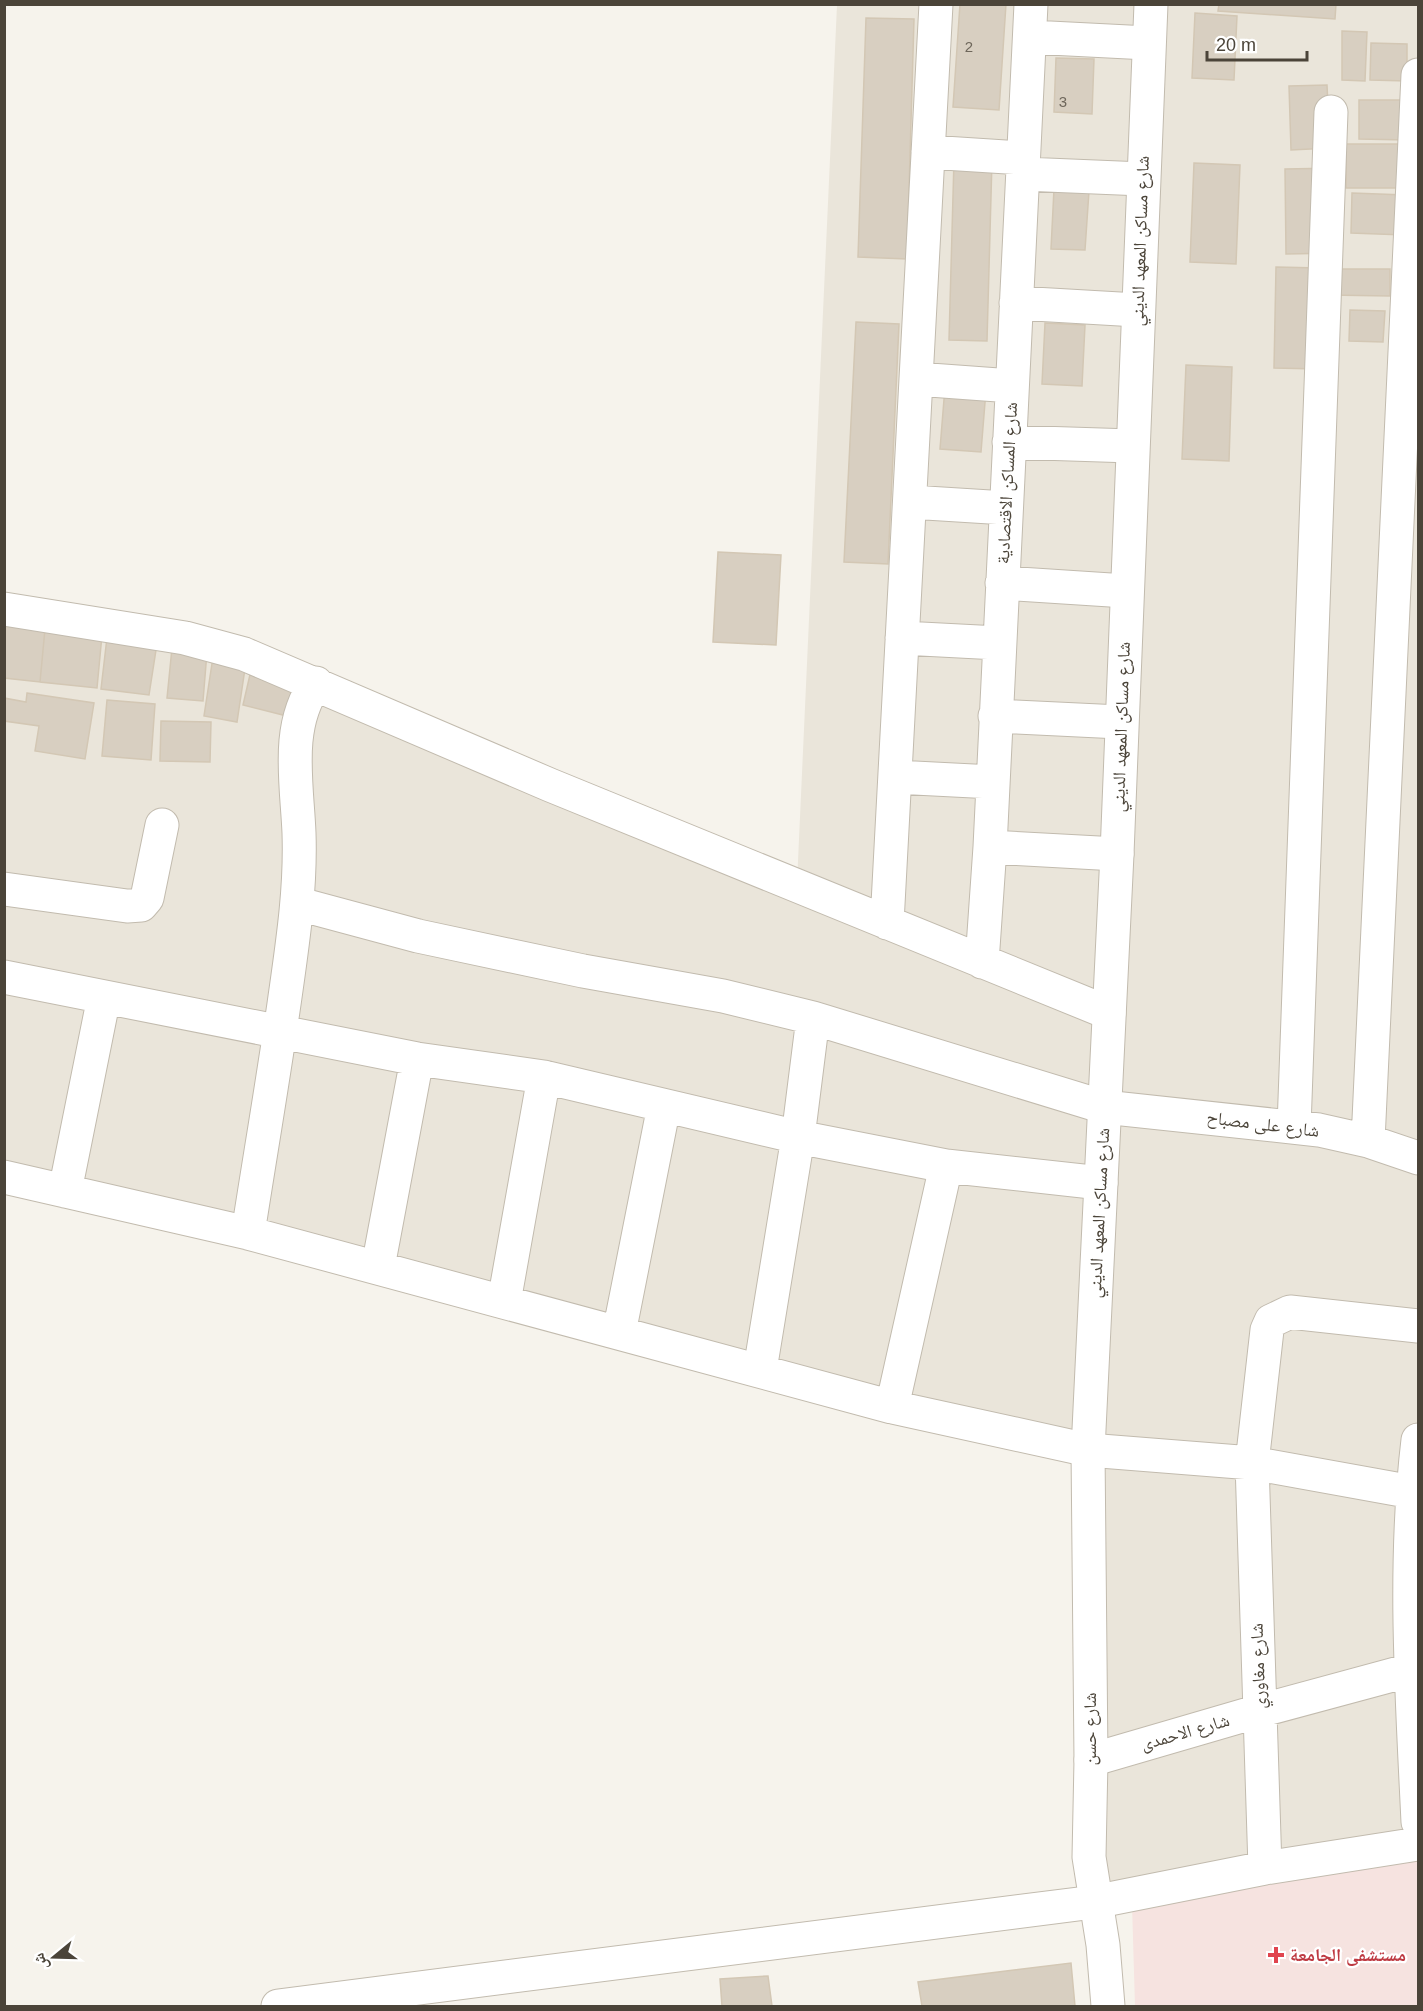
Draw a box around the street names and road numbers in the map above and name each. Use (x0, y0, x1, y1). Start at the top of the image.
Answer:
street label: شارع مساكن المعهد الديني (1127, 155, 1158, 327)
street label: شارع المساكن الاقتصادية (993, 401, 1022, 565)
street label: شارع مساكن المعهد الديني (1108, 641, 1139, 813)
street label: شارع على مصباح (1205, 1107, 1321, 1143)
street label: شارع مساكن المعهد الديني (1085, 1127, 1118, 1299)
street label: شارع مغاوري (1247, 1623, 1274, 1709)
street label: شارع حسن (1080, 1692, 1101, 1766)
street label: شارع الاحمدى (1138, 1710, 1232, 1755)

